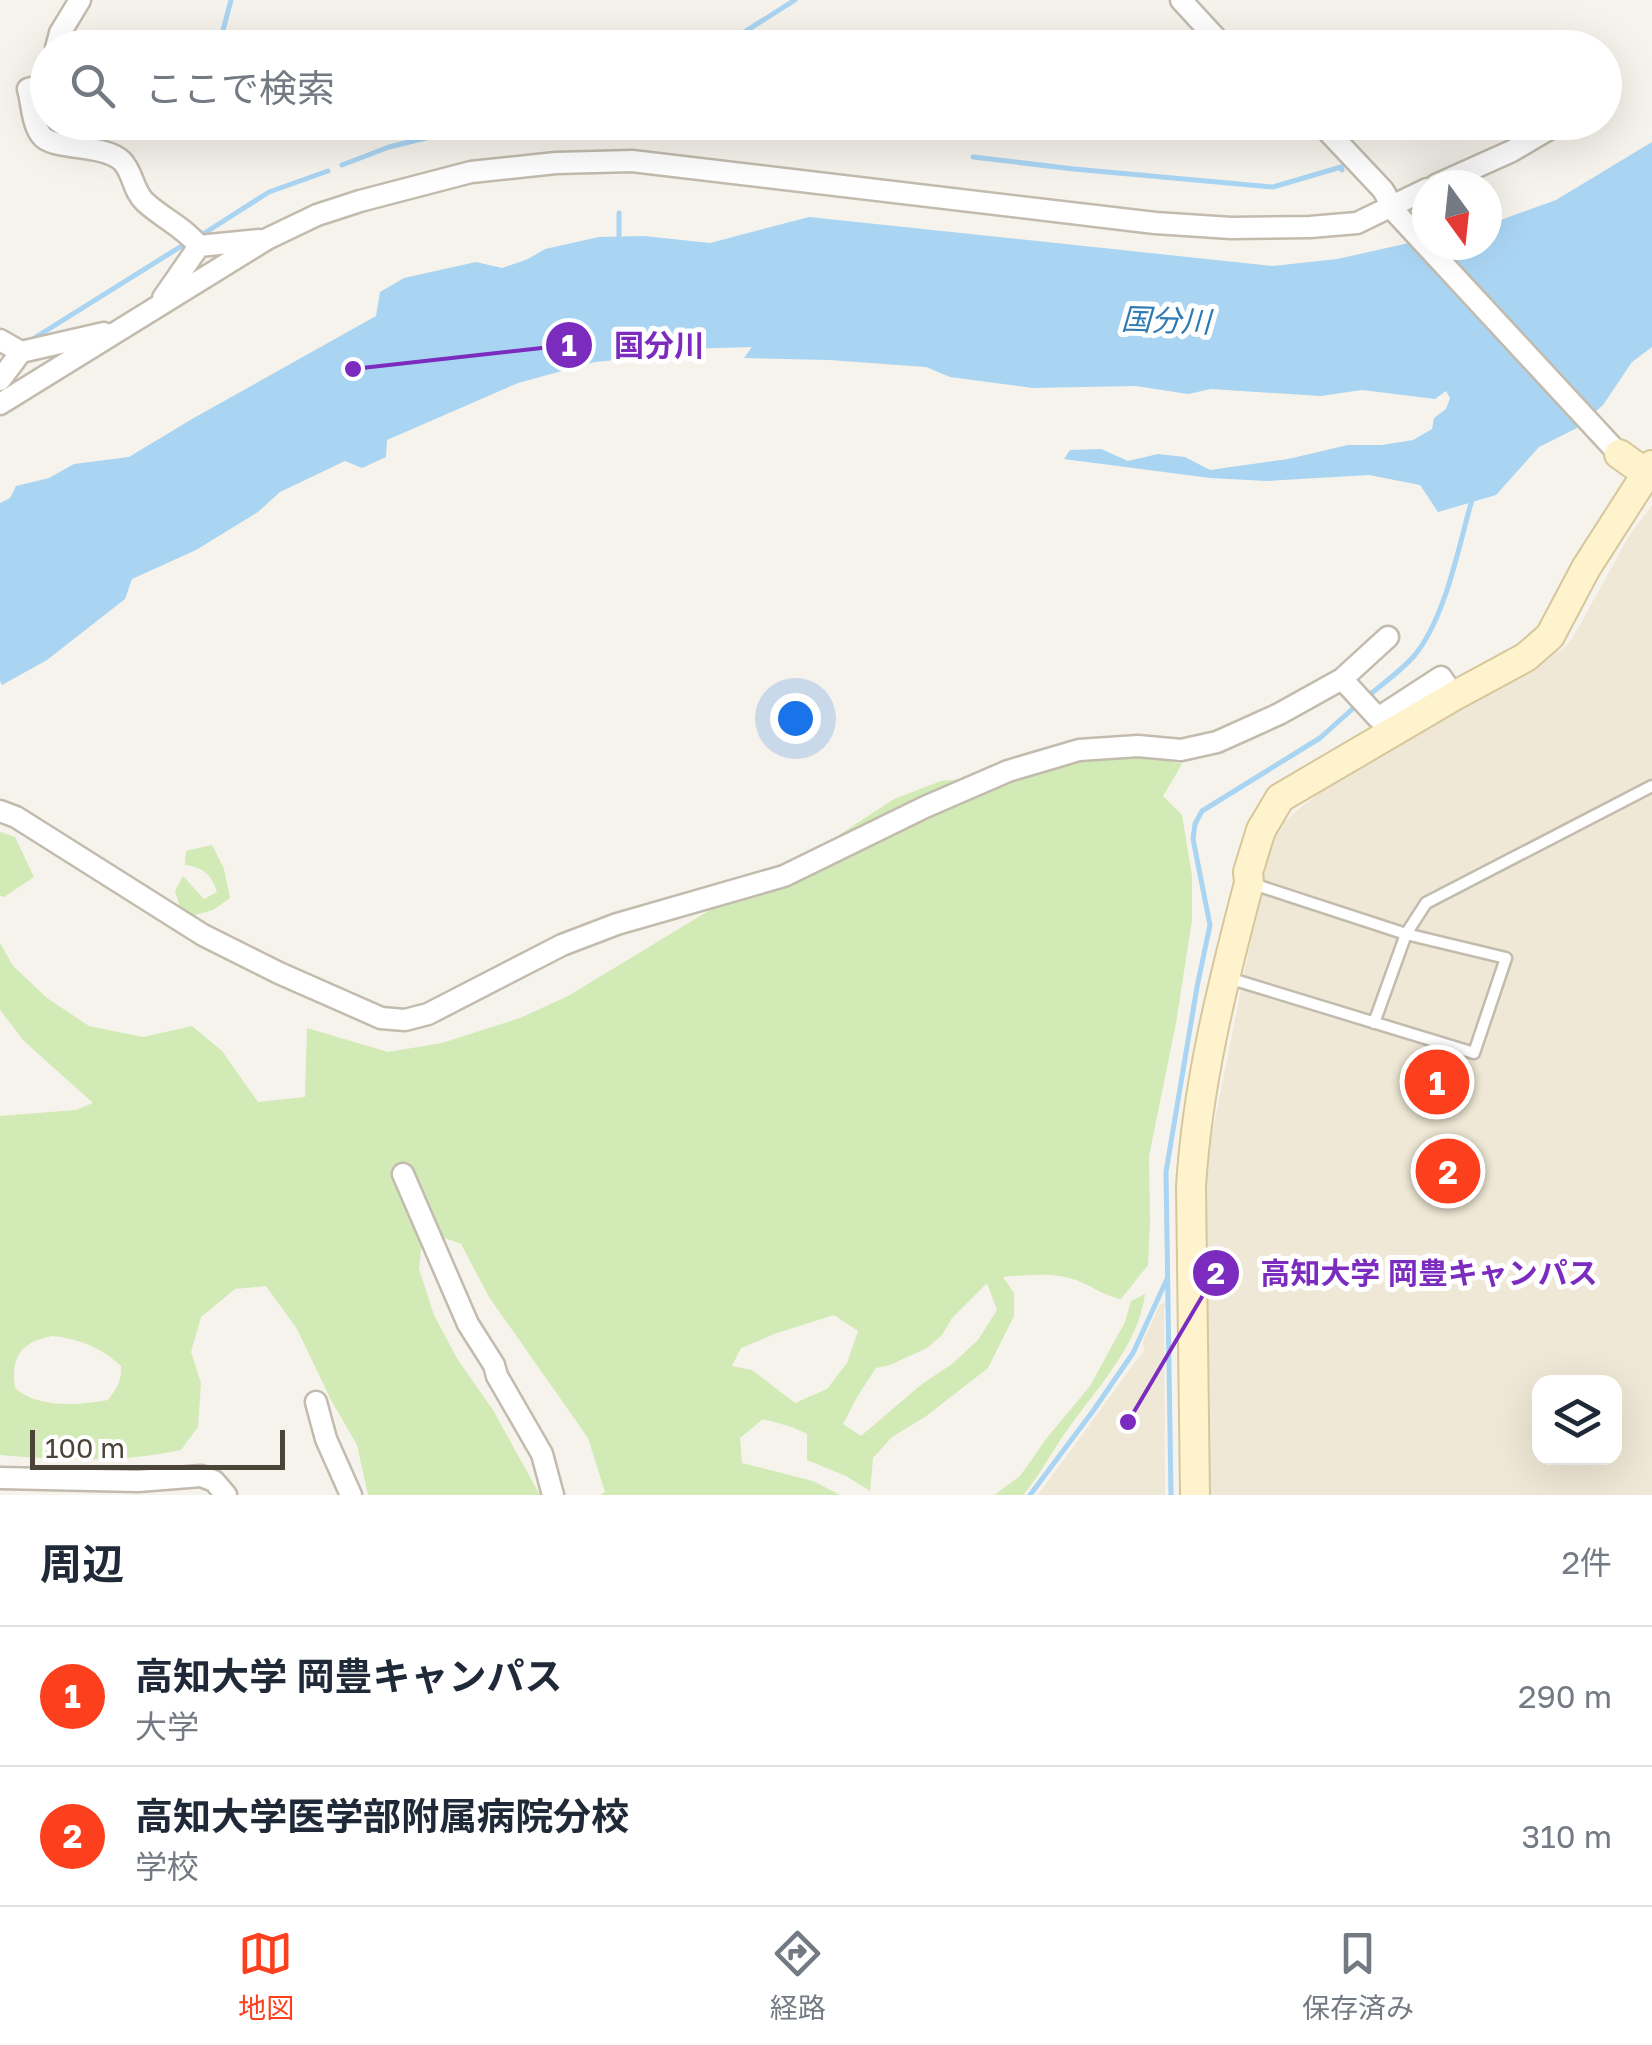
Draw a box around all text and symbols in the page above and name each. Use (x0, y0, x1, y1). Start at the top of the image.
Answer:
search box (30, 30, 1622, 140)
icon: search (65, 58, 120, 113)
text: ここで検索 (145, 65, 335, 110)
north arrow (1412, 170, 1502, 260)
water label: 国分川 (1120, 300, 1215, 340)
callout: 国分川 (544, 315, 724, 375)
text: 1 (561, 327, 577, 363)
text: 国分川 (614, 327, 704, 363)
your location (770, 693, 821, 744)
pin: 1 (1404, 1044, 1470, 1120)
pin: 2 (1416, 1134, 1480, 1208)
callout: 高知大学 岡豊キャンパス (1191, 1243, 1618, 1303)
text: 2 (1207, 1255, 1225, 1291)
text: 高知大学 岡豊キャンパス (1260, 1255, 1598, 1291)
map controls (1532, 1375, 1622, 1465)
button: layers (1532, 1375, 1622, 1465)
scale bar (30, 1425, 285, 1470)
text: 100 m (45, 1431, 125, 1464)
text: 周辺 (40, 1538, 124, 1588)
text: 2件 (1561, 1543, 1612, 1581)
text: 高知大学 岡豊キャンパス (135, 1653, 563, 1698)
text: 1 (64, 1677, 81, 1715)
text: 290 m (1518, 1677, 1612, 1715)
text: 大学 (135, 1707, 199, 1745)
text: 高知大学医学部附属病院分校 (135, 1793, 629, 1838)
text: 2 (63, 1817, 82, 1855)
text: 310 m (1522, 1817, 1612, 1855)
text: 学校 (135, 1847, 199, 1885)
tab: 地図 (238, 1926, 294, 2026)
tab: 経路 (770, 1926, 826, 2026)
tab: 保存済み (1302, 1926, 1414, 2026)

